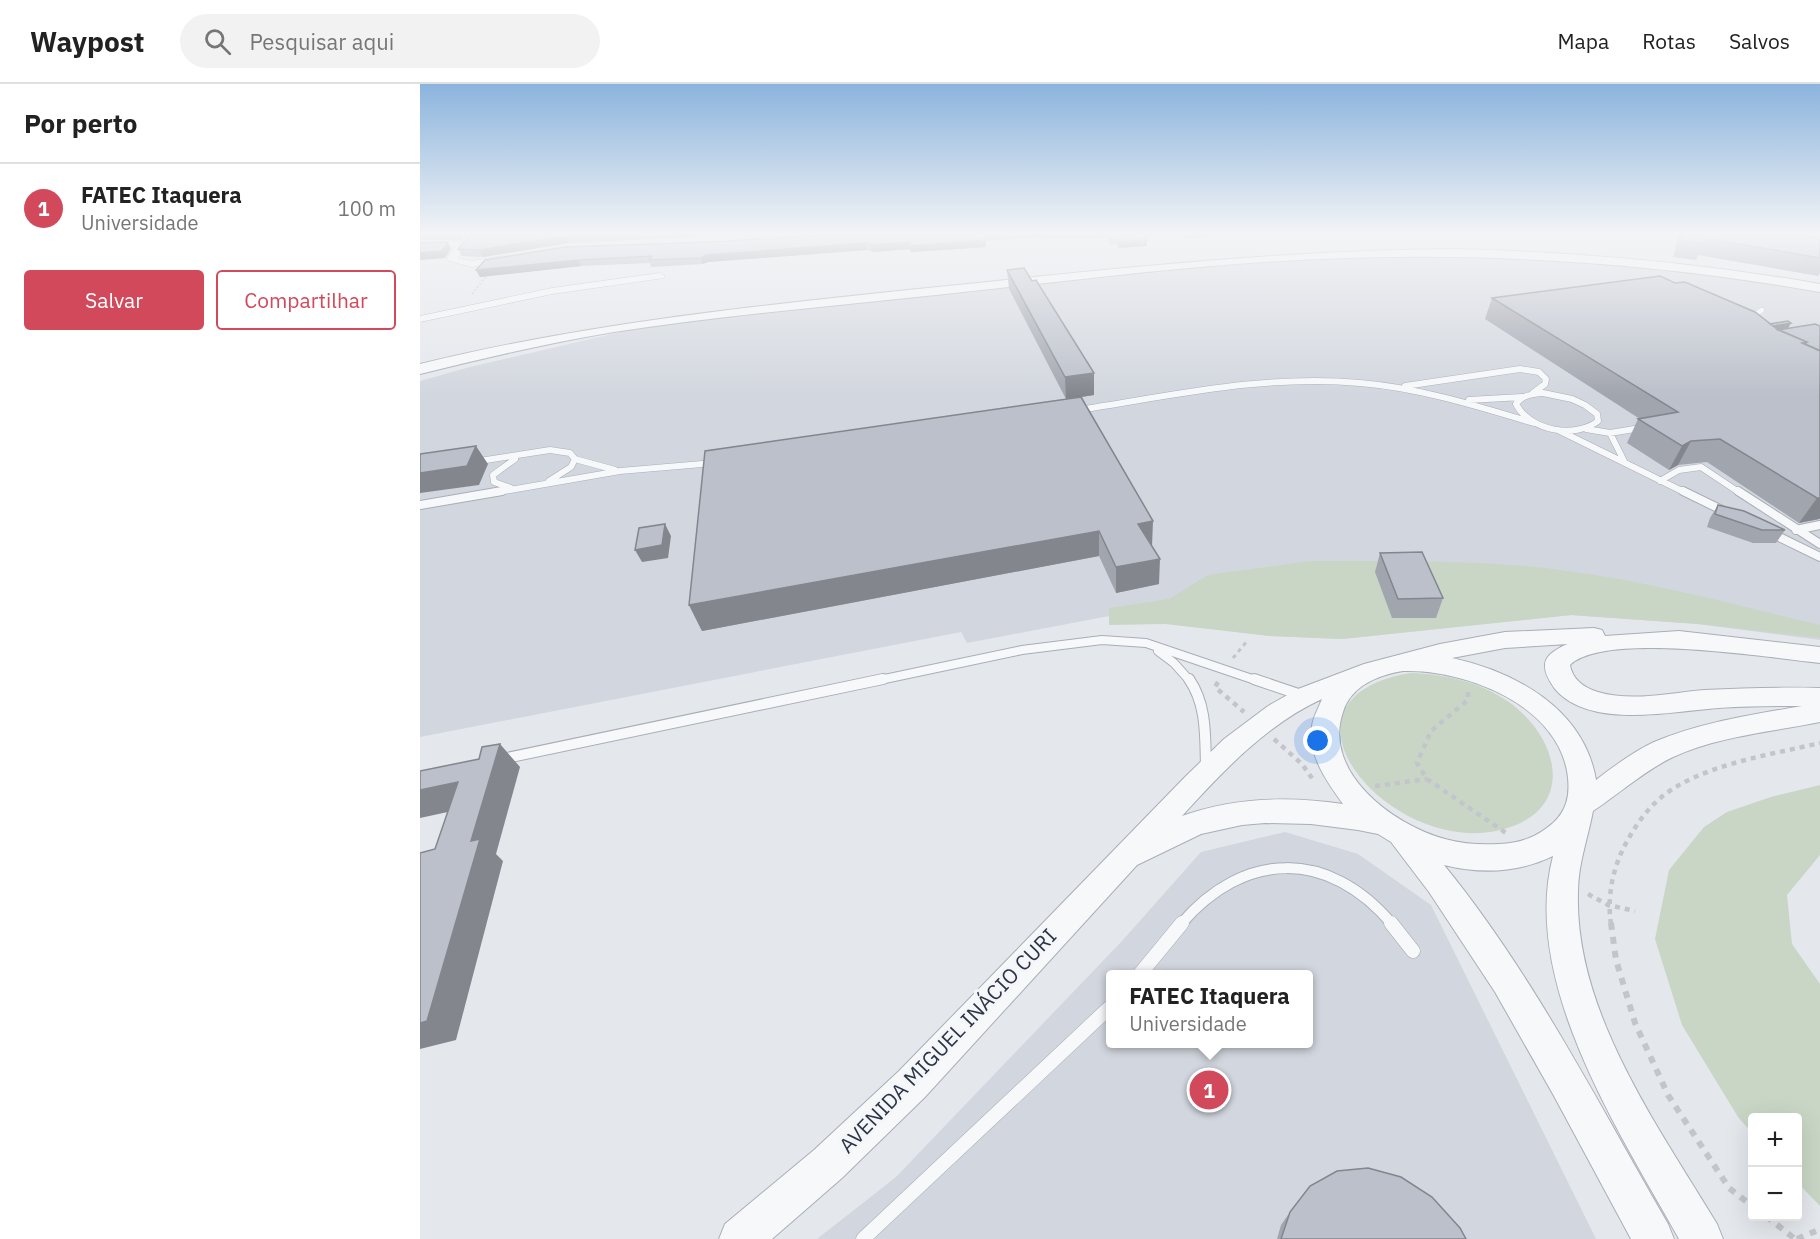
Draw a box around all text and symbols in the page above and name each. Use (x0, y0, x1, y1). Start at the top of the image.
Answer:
search box (180, 14, 600, 68)
text: Waypost (30, 23, 144, 60)
icon: search (201, 25, 234, 58)
text: Pesquisar aqui (249, 27, 394, 56)
text: Mapa (1558, 27, 1609, 55)
text: Rotas (1642, 27, 1696, 55)
text: Salvos (1729, 27, 1790, 55)
text: Por perto (24, 106, 137, 140)
text: FATEC Itaquera (81, 180, 242, 209)
text: 1 (38, 195, 50, 222)
text: 100 m (338, 195, 396, 222)
text: Universidade (81, 209, 199, 236)
button: Salvar (24, 270, 204, 330)
button: Compartilhar (216, 270, 396, 330)
your location (1303, 726, 1332, 755)
street label: AVENIDA MIGUEL INÁCIO CURI (832, 922, 1062, 1159)
popup (1106, 970, 1313, 1048)
text: FATEC Itaquera (1129, 981, 1290, 1010)
text: Universidade (1129, 1010, 1247, 1037)
pin: 1 (1190, 1068, 1228, 1112)
map controls (1748, 1113, 1802, 1221)
button: + (1748, 1113, 1802, 1167)
button: − (1748, 1167, 1802, 1221)

